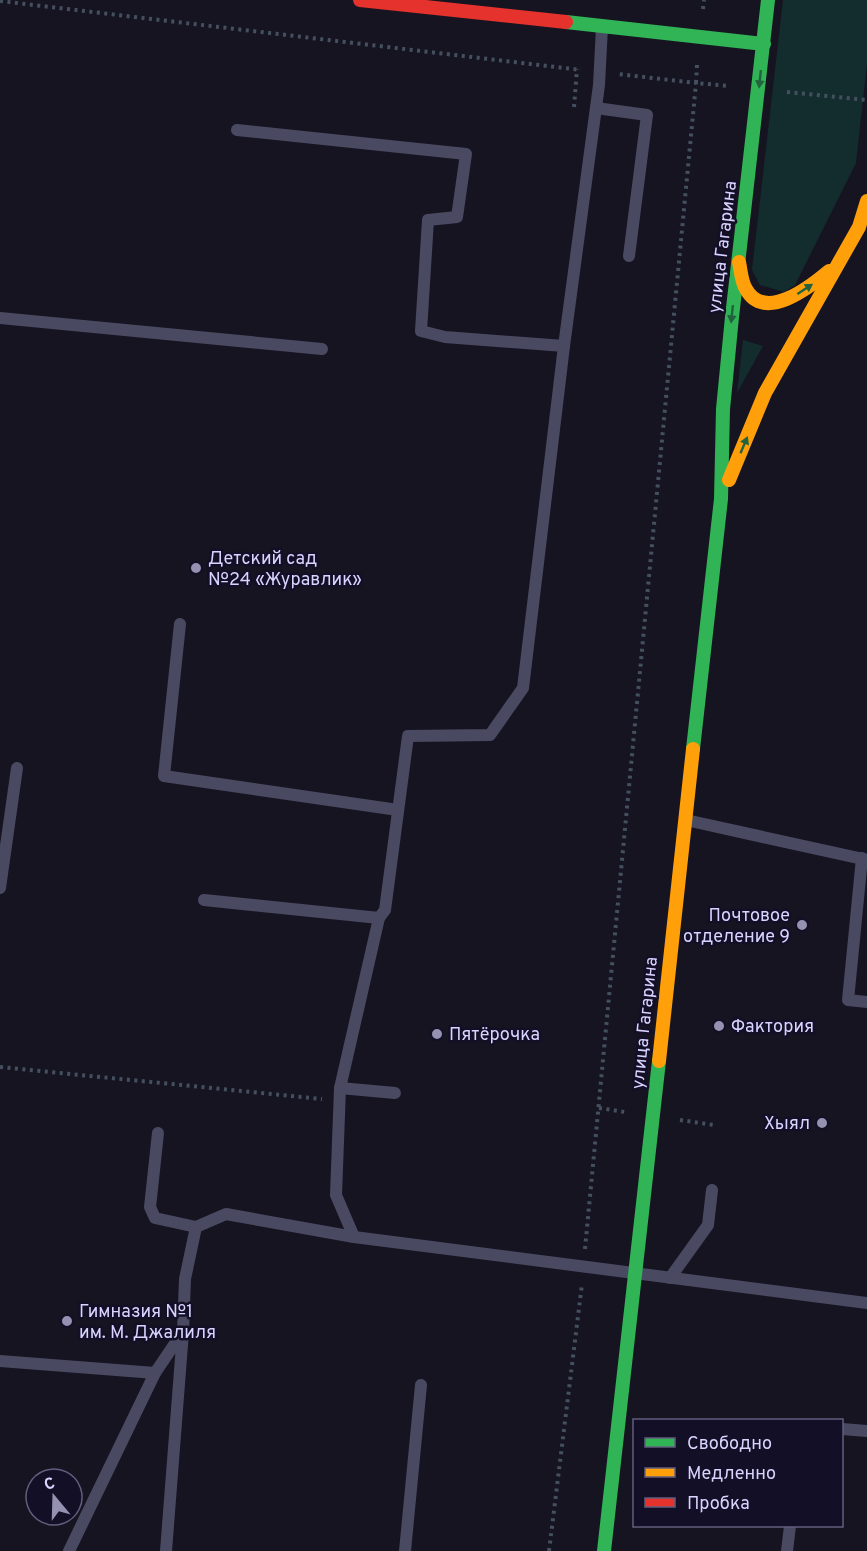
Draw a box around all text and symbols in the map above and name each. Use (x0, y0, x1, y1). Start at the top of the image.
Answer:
one-way arrow (755, 70, 765, 89)
street label: улица Гагарина (704, 180, 743, 315)
one-way arrow (797, 284, 814, 295)
one-way arrow (727, 305, 737, 324)
one-way arrow (739, 435, 749, 453)
place label: Детский сад №24 «Журавлик» (208, 548, 362, 592)
marker: Детский сад №24 «Журавлик» (189, 561, 203, 575)
place label: Почтовое отделение 9 (683, 905, 790, 949)
marker: Почтовое отделение 9 (795, 918, 809, 932)
street label: улица Гагарина (627, 956, 664, 1091)
place label: Фактория (731, 1016, 814, 1039)
marker: Фактория (712, 1019, 726, 1033)
place label: Пятёрочка (449, 1024, 540, 1047)
marker: Пятёрочка (430, 1027, 444, 1041)
place label: Хыял (764, 1113, 810, 1136)
marker: Хыял (815, 1116, 829, 1130)
place label: Гимназия №1 им. М. Джалиля (79, 1301, 216, 1345)
marker: Гимназия №1 им. М. Джалиля (60, 1314, 74, 1328)
legend (633, 1419, 843, 1527)
text: Свободно (687, 1433, 772, 1456)
text: Медленно (687, 1463, 776, 1486)
north arrow (24, 1467, 84, 1527)
text: С (42, 1474, 58, 1496)
text: Пробка (687, 1493, 750, 1516)

